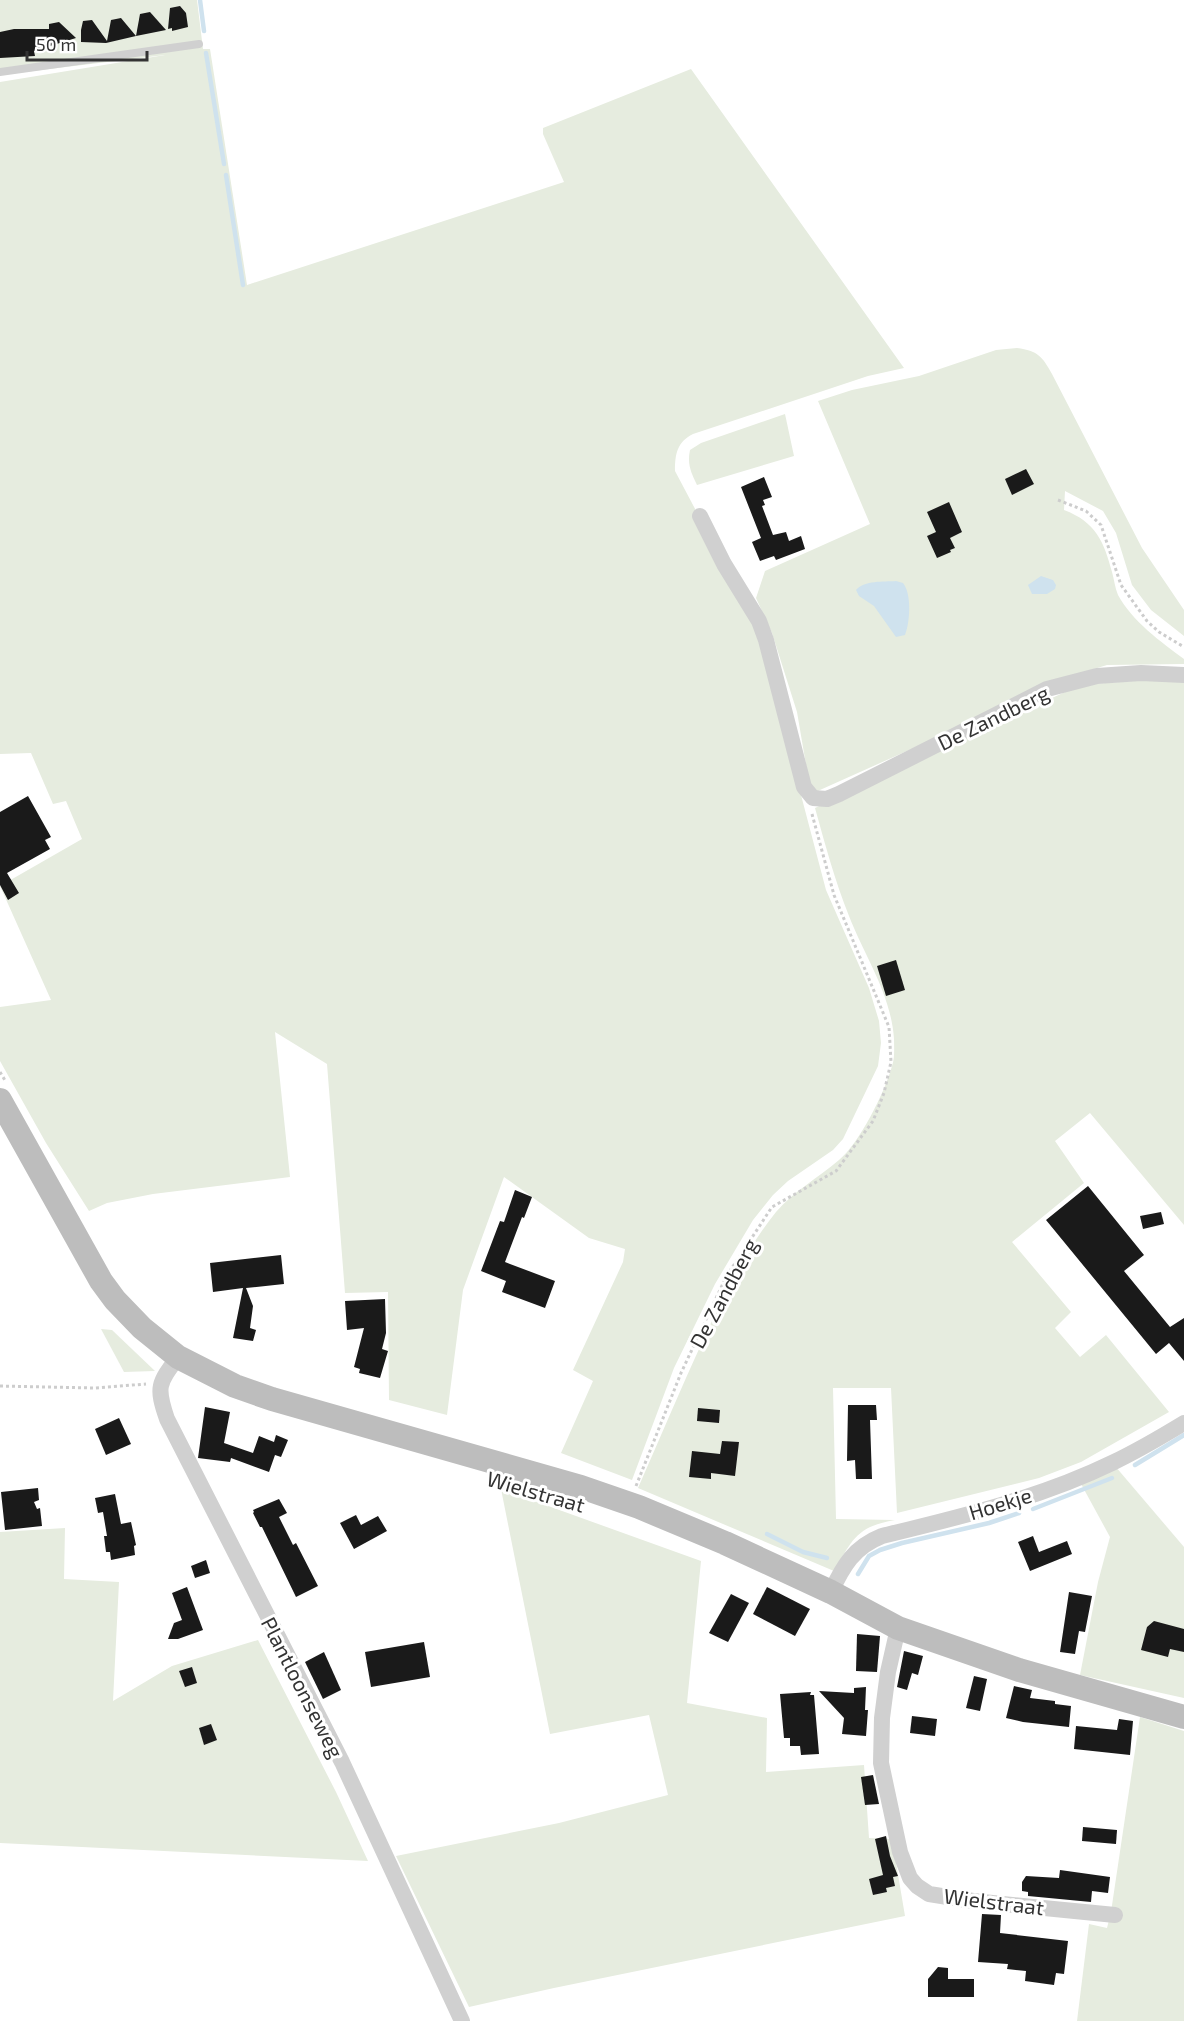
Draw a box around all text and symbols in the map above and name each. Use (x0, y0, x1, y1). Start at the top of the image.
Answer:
scale bar (27, 24, 147, 62)
text: 50 m (36, 33, 76, 55)
street label: De Zandberg (933, 679, 1053, 755)
street label: De Zandberg (684, 1234, 763, 1352)
street label: Wielstraat (484, 1465, 588, 1517)
street label: Hoekje (966, 1482, 1035, 1525)
street label: Plantloonseweg (257, 1612, 349, 1762)
street label: Wielstraat (942, 1882, 1046, 1920)

